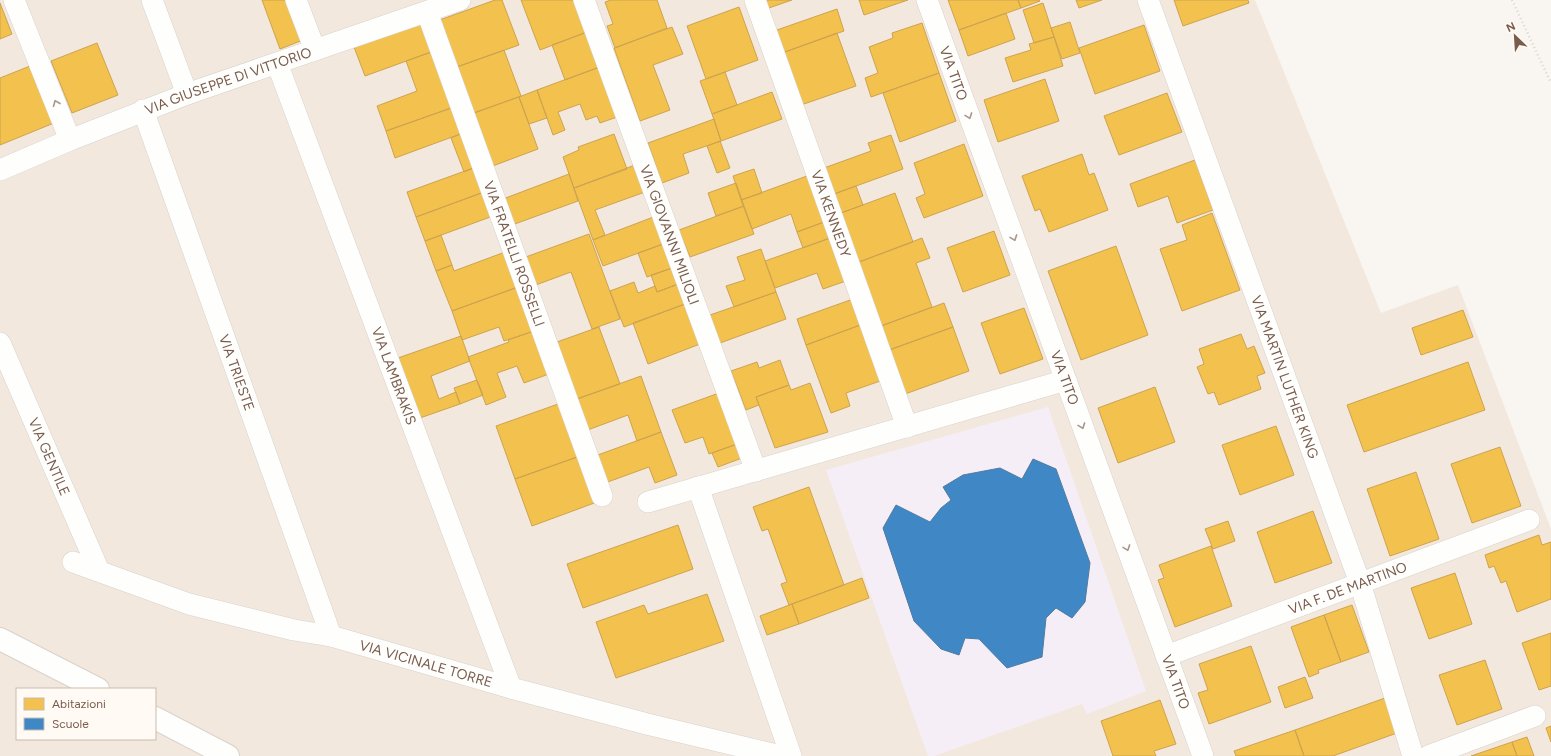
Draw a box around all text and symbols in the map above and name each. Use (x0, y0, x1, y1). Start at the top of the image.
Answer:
north arrow (1495, 16, 1535, 56)
text: N (1504, 20, 1518, 35)
street label: VIA GIUSEPPE DI VITTORIO (142, 43, 314, 118)
street label: VIA TITO (936, 44, 971, 103)
one-way arrow (52, 100, 60, 107)
one-way arrow (965, 112, 973, 119)
street label: VIA GIOVANNI MILIOLI (636, 163, 703, 307)
street label: VIA KENNEDY (808, 168, 855, 260)
street label: VIA FRATELLI ROSSELLI (480, 179, 548, 329)
one-way arrow (1009, 234, 1017, 241)
street label: VIA MARTIN LUTHER KING (1248, 293, 1323, 461)
street label: VIA LAMBRAKIS (368, 325, 420, 427)
street label: VIA TRIESTE (215, 332, 258, 413)
street label: VIA TITO (1047, 348, 1083, 407)
street label: VIA GENTILE (25, 415, 74, 498)
one-way arrow (1077, 422, 1086, 429)
one-way arrow (1122, 544, 1130, 551)
street label: VIA F. DE MARTINO (1286, 558, 1409, 618)
street label: VIA VICINALE TORRE (358, 636, 495, 691)
street label: VIA TITO (1158, 652, 1194, 712)
legend (16, 688, 156, 740)
text: Abitazioni (52, 697, 106, 711)
text: Scuole (52, 717, 89, 731)

